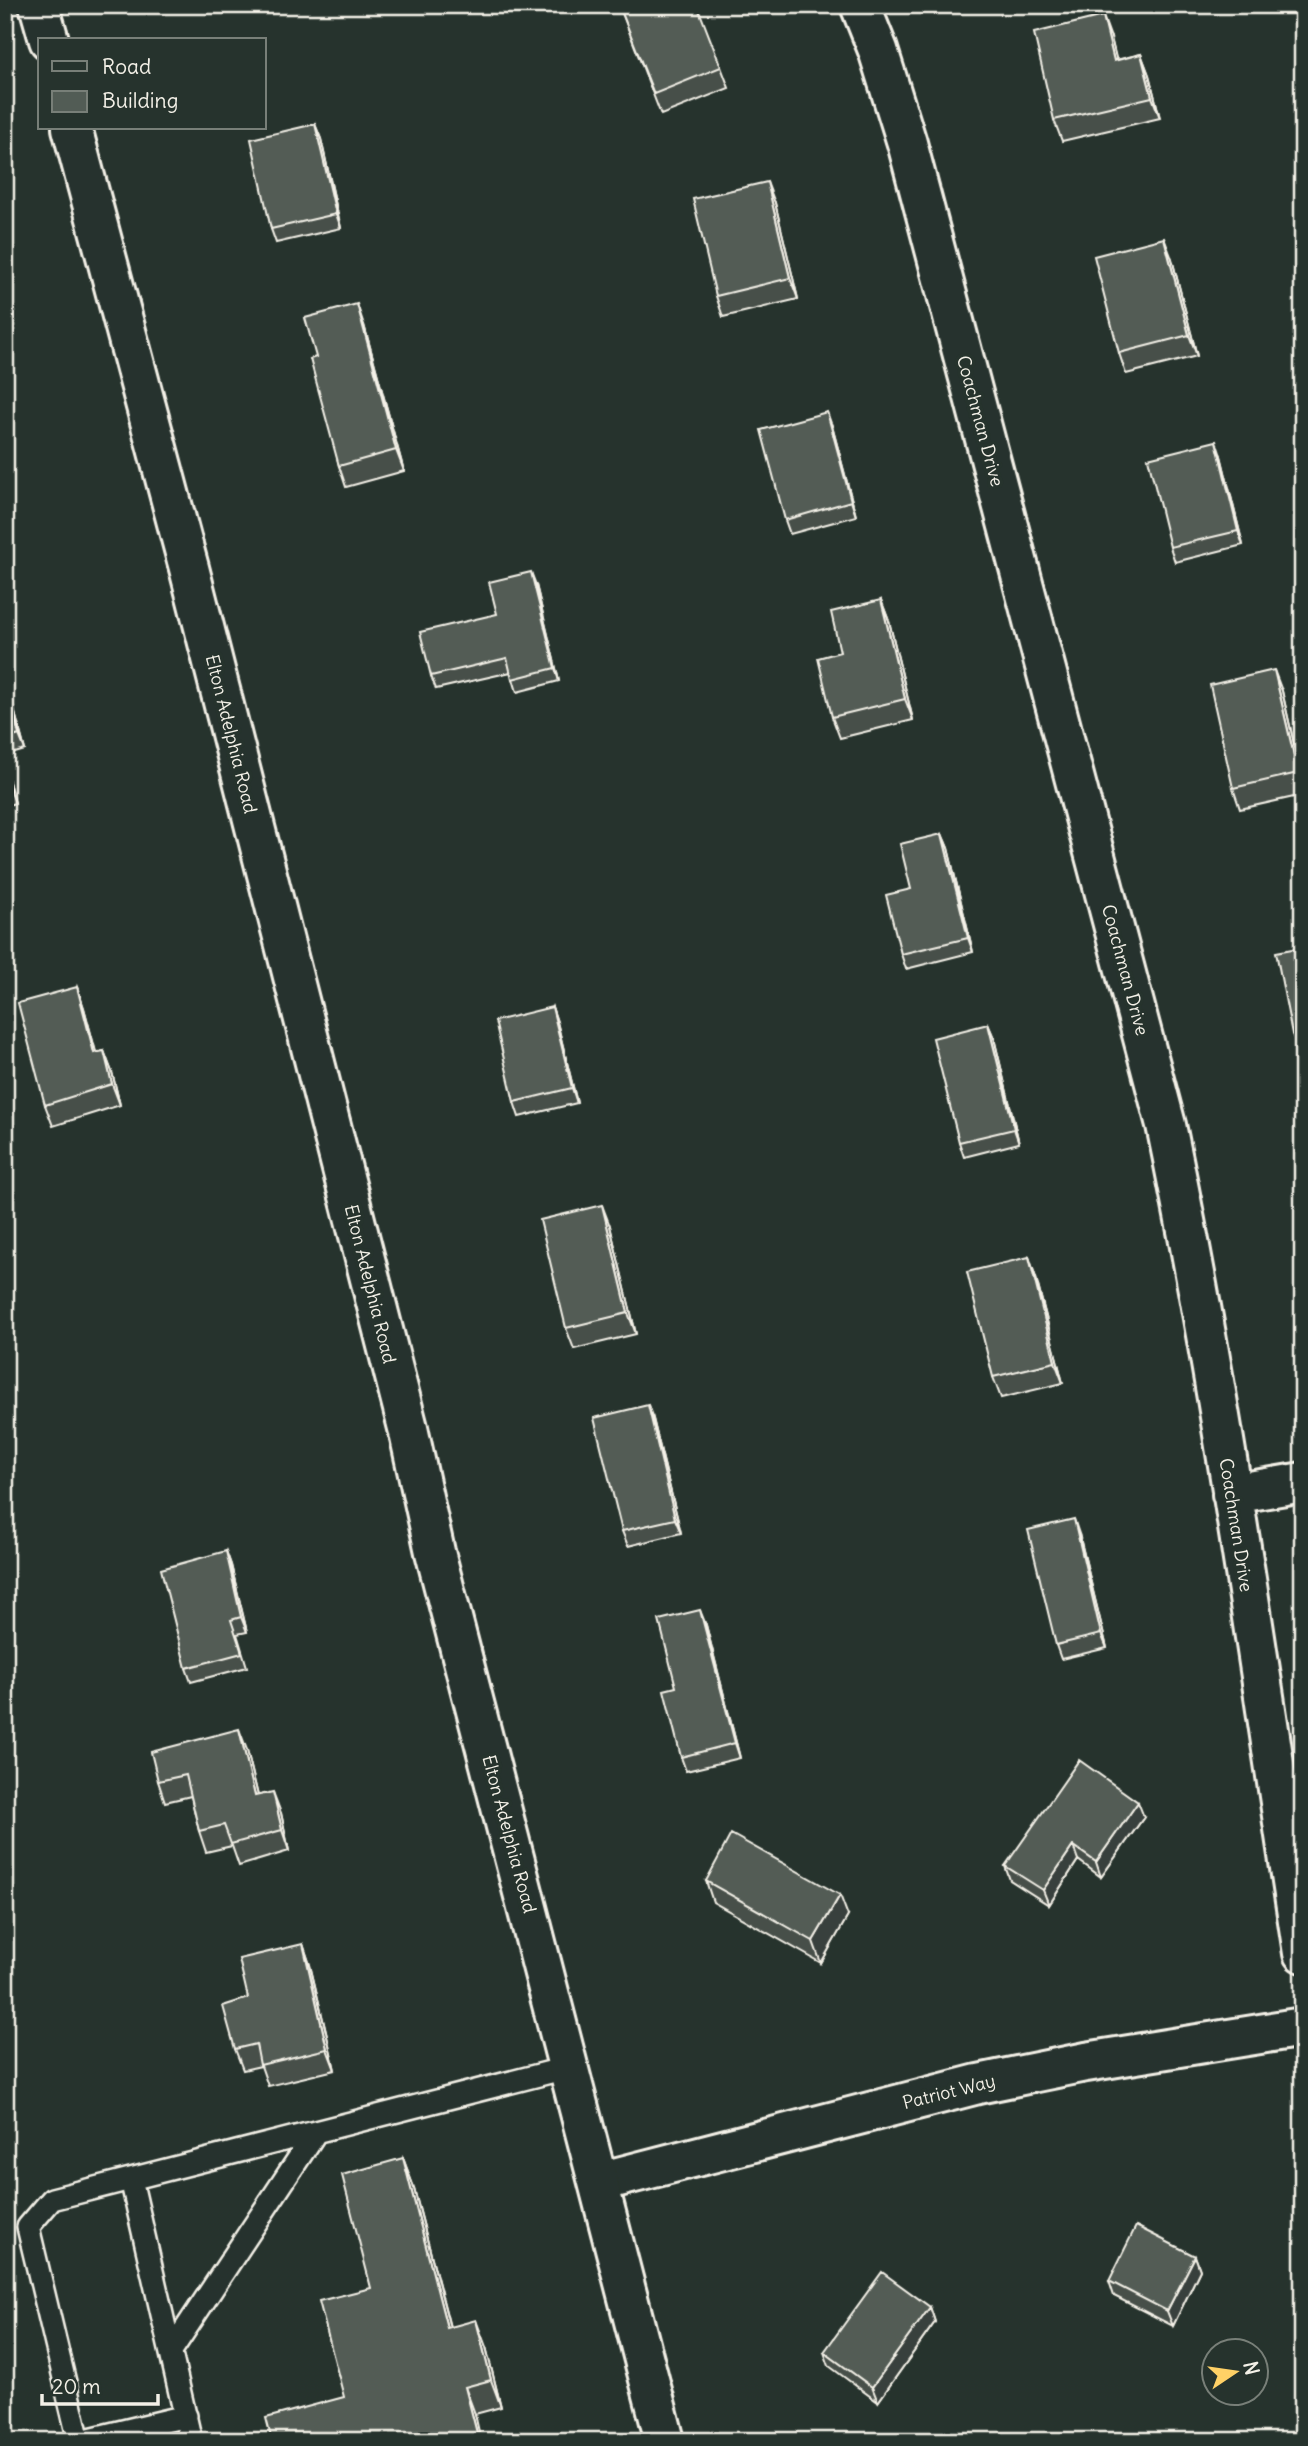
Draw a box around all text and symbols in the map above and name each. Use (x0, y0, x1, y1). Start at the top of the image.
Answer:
legend (38, 38, 266, 130)
text: Road (102, 53, 151, 80)
text: Building (102, 87, 178, 114)
street label: Coachman Drive (952, 353, 1009, 489)
street label: Elton Adelphia Road (201, 652, 262, 816)
street label: Coachman Drive (1097, 902, 1154, 1038)
street label: Elton Adelphia Road (340, 1202, 401, 1366)
street label: Coachman Drive (1215, 1457, 1258, 1593)
street label: Elton Adelphia Road (477, 1752, 542, 1916)
street label: Patriot Way (900, 2069, 998, 2114)
north arrow (1200, 2338, 1270, 2408)
text: N (1238, 2359, 1265, 2377)
scale bar (42, 2362, 158, 2406)
text: 20 m (52, 2373, 101, 2400)

